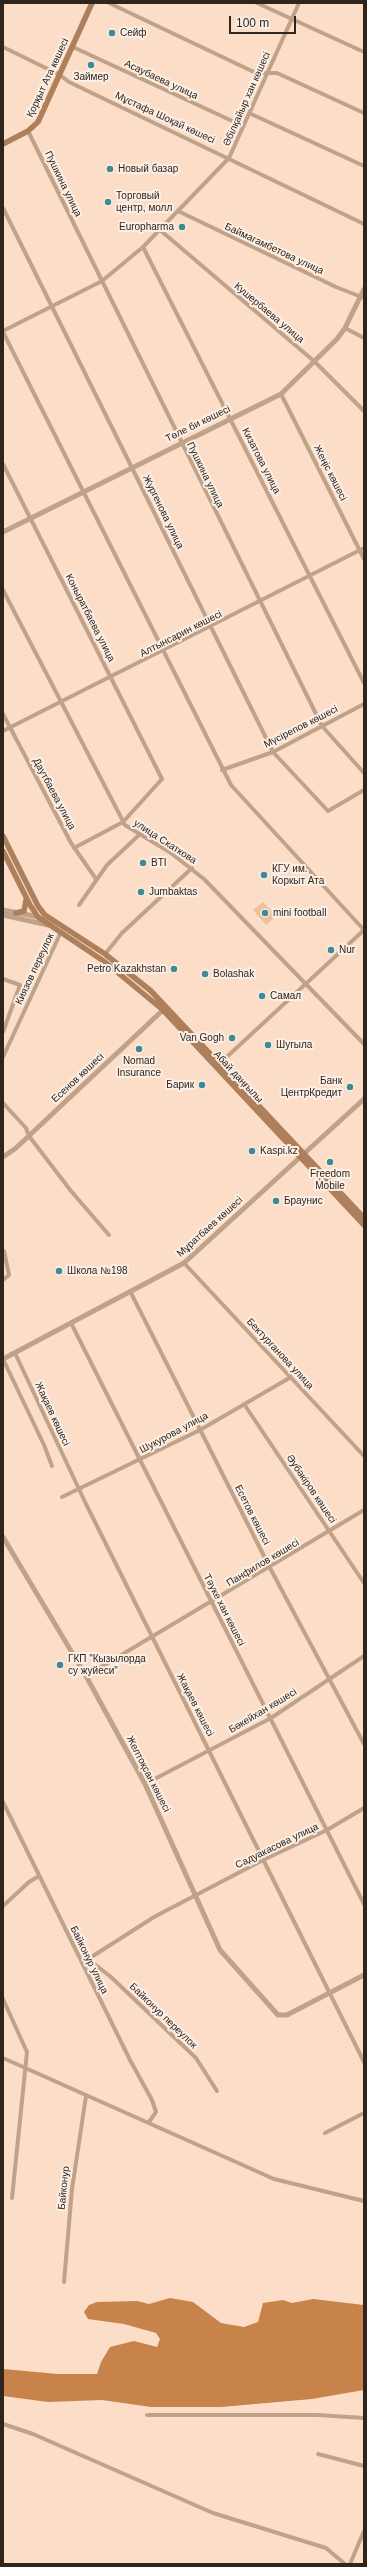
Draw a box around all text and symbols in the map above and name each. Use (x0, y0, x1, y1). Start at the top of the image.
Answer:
scale bar (231, 8, 298, 34)
text: 100 m (236, 16, 269, 30)
place label: Сейф (120, 27, 147, 39)
marker: Сейф (107, 28, 117, 38)
street label: Қорқыт Ата көшесі (24, 37, 72, 119)
street label: Әбілқайыр хан көшесі (221, 50, 273, 148)
street label: Асаубаева улица (122, 58, 200, 102)
marker: Займер (86, 60, 96, 70)
place label: Займер (73, 71, 109, 83)
street label: Мұстафа Шоқай көшесі (113, 90, 217, 146)
street label: Пушкина улица (42, 149, 84, 219)
place label: Новый базар (118, 163, 178, 175)
marker: Новый базар (105, 164, 115, 174)
place label: Торговый центр, молл (116, 190, 172, 214)
marker: Торговый центр, молл (103, 197, 113, 207)
place label: Europharma (119, 221, 174, 233)
street label: Баймагамбетова улица (223, 221, 325, 277)
marker: Europharma (177, 222, 187, 232)
street label: Кушербаева улица (232, 280, 306, 346)
street label: Төле би көшесі (164, 403, 232, 445)
street label: Кизатова улица (239, 426, 283, 496)
street label: Пушкина улица (184, 440, 226, 510)
street label: Жеңіс көшесі (311, 443, 349, 503)
street label: Жургенова улица (140, 473, 186, 551)
street label: Коныратбаева улица (63, 572, 117, 664)
street label: Алтынсарин көшесі (138, 608, 224, 660)
street label: Мүсірепов көшесі (262, 703, 340, 751)
street label: Даутбаева улица (30, 756, 78, 832)
street label: улица Скаткова (131, 817, 199, 867)
place label: BTI (151, 857, 167, 869)
marker: BTI (138, 858, 148, 868)
place label: КГУ им. Коркыт Ата (272, 863, 324, 886)
marker: КГУ им. Коркыт Ата (259, 870, 269, 880)
place label: Jumbaktas (149, 886, 197, 898)
marker: Jumbaktas (136, 887, 146, 897)
place label: mini football (273, 907, 326, 919)
marker: mini football (260, 908, 270, 918)
street label: Киязов переулок (13, 931, 57, 1007)
place label: Nur (339, 944, 355, 956)
marker: Nur (326, 945, 336, 955)
place label: Petro Kazakhstan (87, 963, 166, 975)
marker: Petro Kazakhstan (169, 964, 179, 974)
place label: Bolashak (213, 968, 254, 980)
marker: Bolashak (200, 969, 210, 979)
place label: Самал (270, 990, 301, 1002)
marker: Самал (257, 991, 267, 1001)
place label: Van Gogh (180, 1032, 224, 1044)
marker: Van Gogh (227, 1033, 237, 1043)
place label: Шугыла (276, 1039, 312, 1051)
marker: Шугыла (263, 1040, 273, 1050)
marker: Nomad Insurance (134, 1044, 144, 1054)
street label: Абай даңғылы (211, 1048, 265, 1106)
street label: Есенов көшесі (49, 1051, 107, 1105)
place label: Nomad Insurance (117, 1055, 161, 1078)
place label: Банк ЦентрКредит (281, 1075, 342, 1098)
place label: Барик (166, 1079, 194, 1091)
marker: Барик (197, 1080, 207, 1090)
marker: Банк ЦентрКредит (345, 1082, 355, 1092)
place label: Kaspi.kz (260, 1145, 298, 1157)
marker: Kaspi.kz (247, 1146, 257, 1156)
marker: Freedom Mobile (325, 1157, 335, 1167)
place label: Freedom Mobile (310, 1168, 350, 1192)
street label: Мұратбаев көшесі (175, 1194, 245, 1260)
place label: Браунис (284, 1195, 323, 1207)
marker: Браунис (271, 1196, 281, 1206)
place label: Школа №198 (67, 1265, 128, 1277)
marker: Школа №198 (54, 1266, 64, 1276)
street label: Бектурганова улица (244, 1316, 316, 1392)
street label: Жақаев көшесі (32, 1380, 72, 1448)
street label: Шукурова улица (138, 1410, 210, 1456)
street label: Әубәкіров көшесі (284, 1452, 338, 1526)
street label: Есетов көшесі (232, 1483, 272, 1547)
street label: Панфилов көшесі (225, 1537, 301, 1589)
street label: Тәуке хан көшесі (201, 1572, 247, 1648)
place label: ГКП "Кызылорда су жуйеси" (68, 1653, 146, 1676)
marker: ГКП "Кызылорда су жуйеси" (55, 1660, 65, 1670)
street label: Жақаев көшесі (174, 1671, 216, 1739)
street label: Бөкейхан көшесі (227, 1686, 299, 1736)
street label: Желтоқсан көшесі (124, 1734, 172, 1814)
street label: Садуакасова улица (233, 1821, 321, 1871)
street label: Байконур улица (67, 1924, 111, 1996)
street label: Байконур переулок (127, 1981, 199, 2051)
street label: Байконур (56, 2166, 72, 2210)

